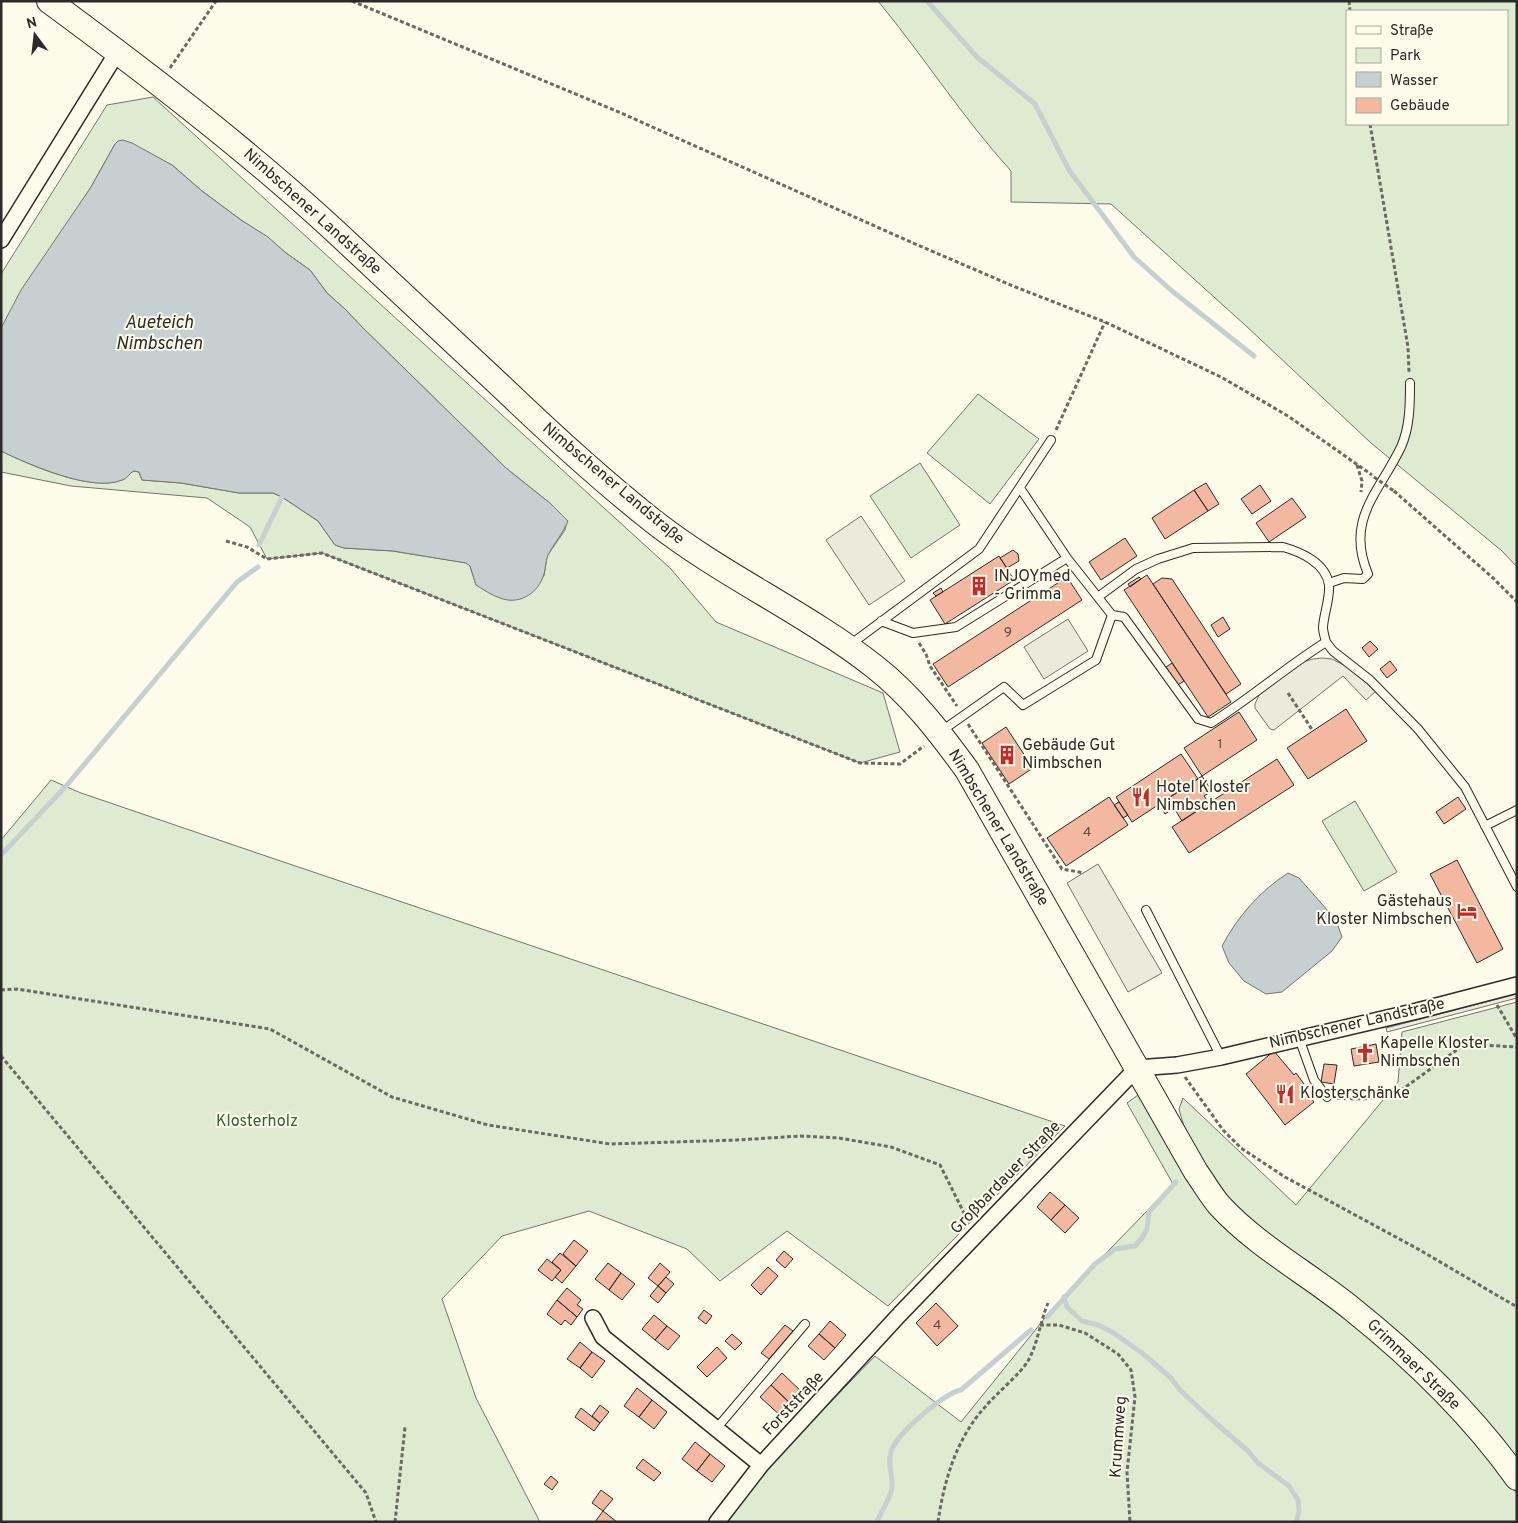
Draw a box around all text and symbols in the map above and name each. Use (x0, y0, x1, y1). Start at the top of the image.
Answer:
north arrow (10, 10, 60, 60)
legend (1346, 10, 1508, 125)
text: N (25, 14, 39, 33)
text: Straße (1390, 22, 1434, 41)
text: Park (1390, 47, 1421, 66)
text: Wasser (1390, 72, 1438, 91)
text: Gebäude (1390, 97, 1450, 116)
street label: Nimbschener Landstraße (239, 145, 385, 279)
water label: Aueteich Nimbschen (116, 312, 202, 356)
street label: Nimbschener Landstraße (538, 419, 688, 549)
place label: INJOYmed - Grimma (994, 567, 1071, 605)
building icon: INJOYmed - Grimma (968, 575, 990, 597)
house number: 9 (1004, 624, 1012, 641)
place label: Gebäude Gut Nimbschen (1022, 736, 1115, 774)
house number: 1 (1217, 736, 1223, 753)
building icon: Gebäude Gut Nimbschen (996, 744, 1018, 766)
street label: Nimbschener Landstraße (943, 746, 1053, 910)
place label: Hotel Kloster Nimbschen (1156, 778, 1250, 816)
restaurant icon: Hotel Kloster Nimbschen (1130, 786, 1152, 808)
house number: 4 (1083, 824, 1091, 841)
place label: Gästehaus Kloster Nimbschen (1316, 892, 1452, 930)
hotel icon: Gästehaus Kloster Nimbschen (1456, 900, 1478, 922)
street label: Nimbschener Landstraße (1267, 994, 1447, 1054)
place label: Kapelle Kloster Nimbschen (1380, 1034, 1489, 1072)
church icon: Kapelle Kloster Nimbschen (1354, 1042, 1376, 1064)
restaurant icon: Klosterschänke (1274, 1083, 1296, 1105)
place label: Klosterschänke (1300, 1084, 1410, 1104)
park label: Klosterholz (216, 1112, 298, 1132)
street label: Großbardauer Straße (947, 1117, 1065, 1239)
street label: Grimmaer Straße (1362, 1315, 1464, 1415)
house number: 4 (933, 1317, 941, 1334)
street label: Forststraße (759, 1368, 829, 1440)
street label: Krummweg (1106, 1395, 1132, 1479)

